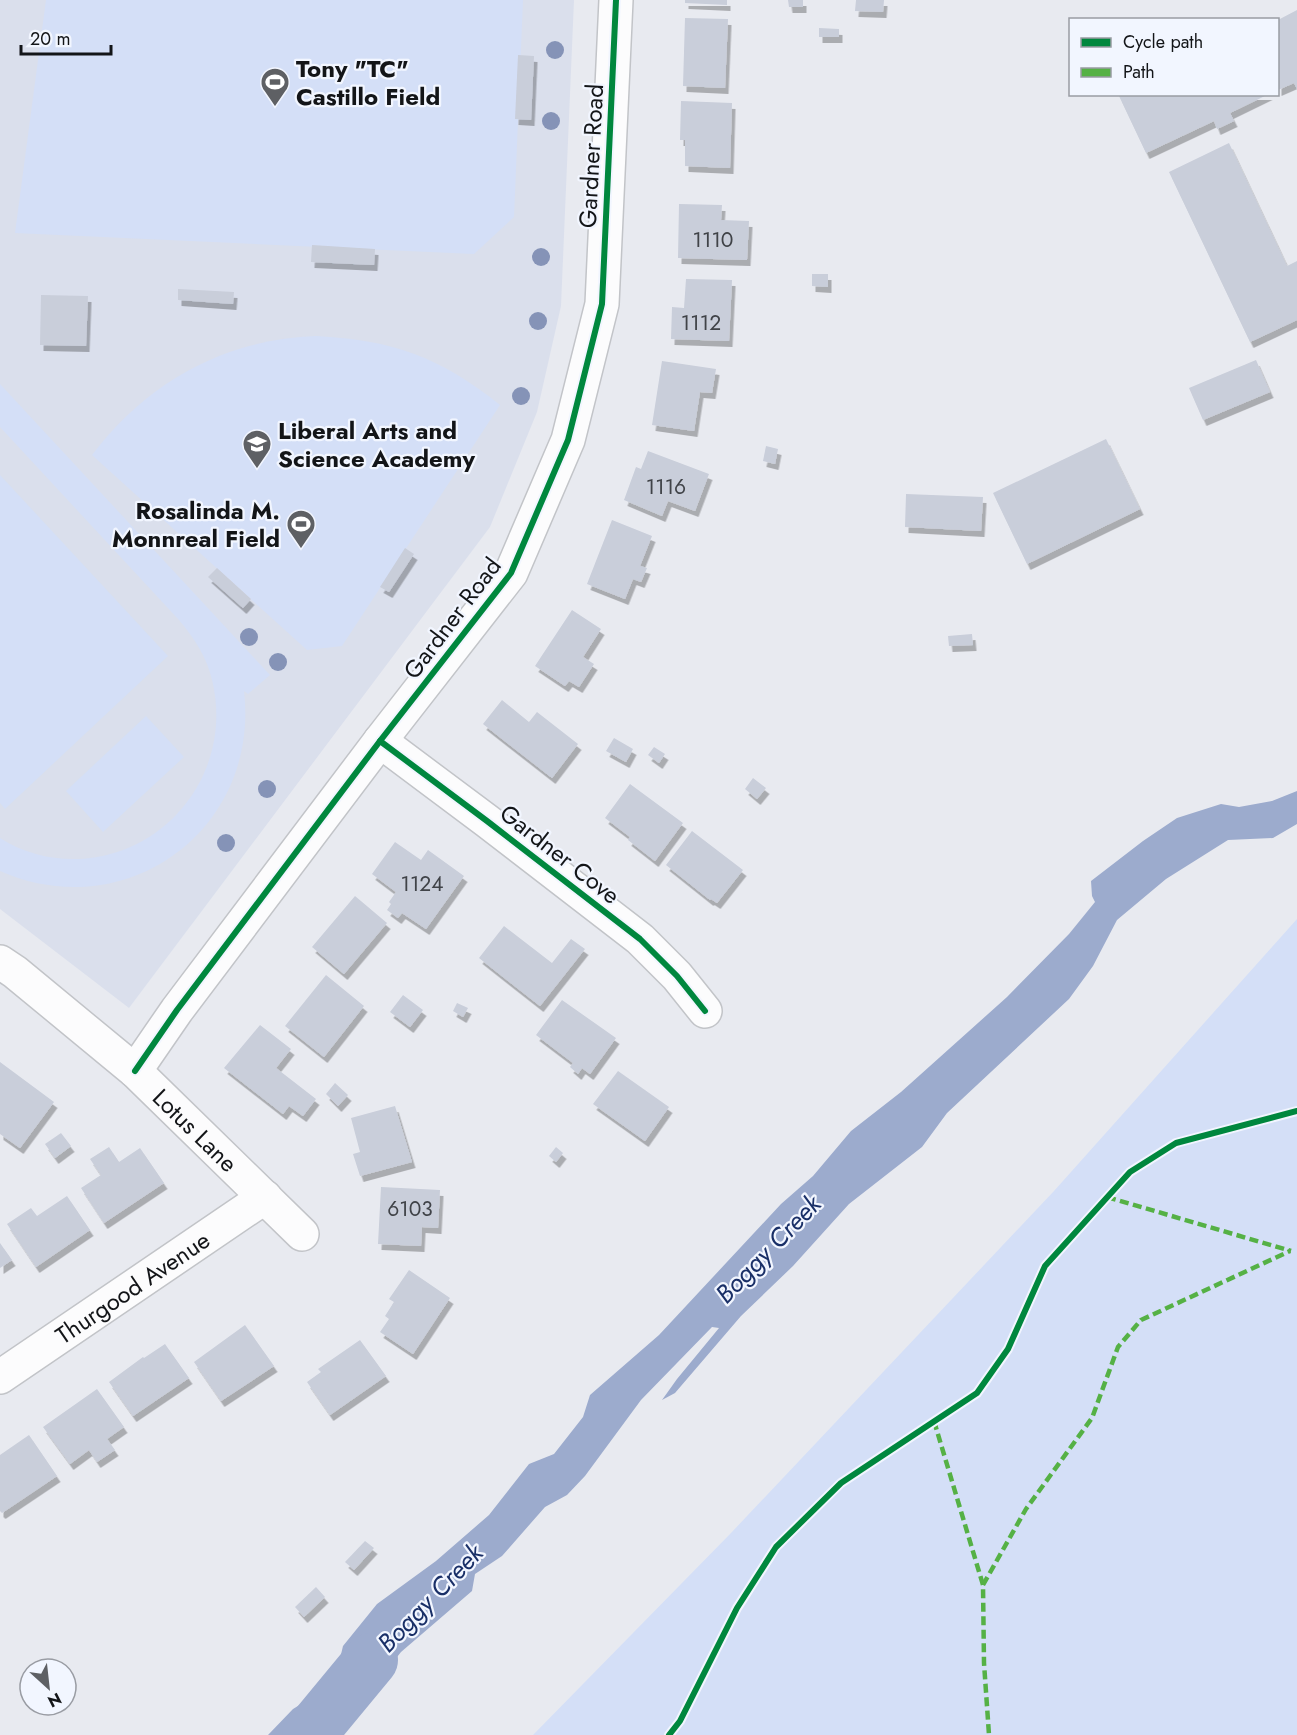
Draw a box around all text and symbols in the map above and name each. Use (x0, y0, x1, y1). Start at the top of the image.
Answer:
scale bar (21, 18, 111, 56)
legend (1069, 18, 1279, 96)
text: 20 m (30, 26, 70, 52)
text: Cycle path (1123, 29, 1203, 55)
place label: Tony "TC" Castillo Field (296, 51, 440, 114)
text: Path (1123, 59, 1155, 85)
sports icon: Tony "TC" Castillo Field (259, 66, 291, 108)
street label: Gardner Road (570, 83, 612, 229)
house number: 1110 (693, 225, 733, 255)
house number: 1112 (681, 308, 721, 338)
place label: Liberal Arts and Science Academy (278, 413, 475, 476)
school or university icon: Liberal Arts and Science Academy (241, 428, 273, 470)
house number: 1116 (646, 472, 686, 502)
place label: Rosalinda M. Monnreal Field (112, 493, 280, 556)
sports icon: Rosalinda M. Monnreal Field (285, 508, 317, 550)
street label: Gardner Road (395, 550, 509, 686)
street label: Gardner Cove (492, 796, 628, 912)
house number: 1124 (400, 869, 444, 899)
street label: Lotus Lane (145, 1080, 246, 1180)
water label: Boggy Creek (706, 1185, 831, 1312)
house number: 6103 (387, 1194, 433, 1224)
street label: Thurgood Avenue (48, 1222, 217, 1352)
water label: Boggy Creek (368, 1534, 493, 1661)
north arrow (18, 1657, 78, 1717)
text: N (44, 1687, 65, 1713)

